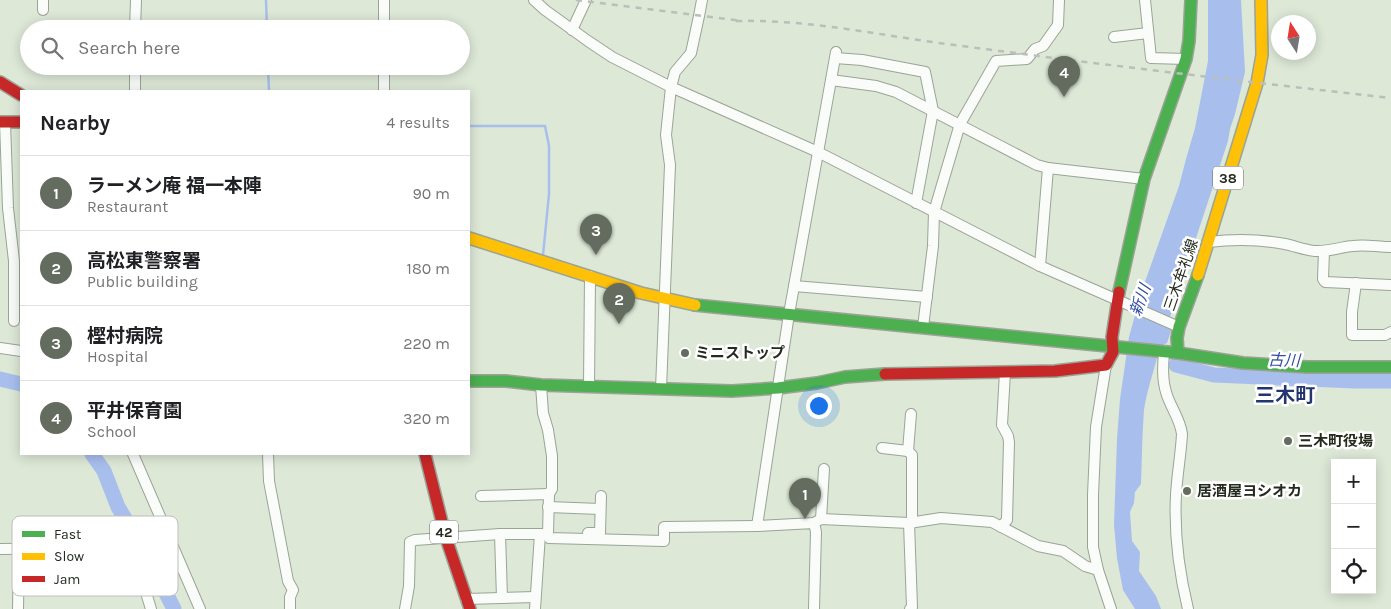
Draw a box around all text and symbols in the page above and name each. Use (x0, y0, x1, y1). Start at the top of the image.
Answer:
north arrow (1271, 15, 1316, 60)
search box (20, 20, 470, 75)
icon: search (38, 34, 66, 62)
text: Search here (78, 37, 180, 59)
pin: 4 (1048, 56, 1080, 97)
text: Nearby (40, 111, 110, 135)
text: 4 results (386, 113, 450, 132)
road number: 38 (1213, 167, 1243, 190)
text: ラーメン庵 福一本陣 (87, 175, 262, 197)
text: 1 (53, 184, 59, 203)
text: 90 m (412, 184, 450, 203)
text: Restaurant (87, 197, 168, 216)
pin: 3 (580, 214, 612, 255)
street label: 三木牟礼線 (1160, 237, 1202, 313)
text: 高松東警察署 (87, 250, 201, 272)
text: 2 (51, 259, 61, 278)
text: 180 m (407, 259, 450, 278)
text: Public building (87, 272, 198, 291)
water label: 新川 (1126, 280, 1155, 318)
pin: 2 (603, 283, 635, 324)
text: 樫村病院 (87, 325, 163, 347)
text: 3 (51, 334, 61, 353)
text: 220 m (403, 334, 450, 353)
place label: ミニストップ (695, 344, 785, 362)
text: Hospital (87, 347, 148, 366)
marker: ミニストップ (679, 347, 691, 359)
water label: 古川 (1268, 350, 1302, 370)
district label: 三木町 (1255, 384, 1315, 407)
your location (806, 393, 832, 419)
text: 平井保育園 (87, 400, 182, 422)
text: 4 (51, 409, 61, 428)
text: 320 m (403, 409, 450, 428)
text: School (87, 422, 137, 441)
place label: 三木町役場 (1298, 432, 1373, 450)
marker: 三木町役場 (1282, 435, 1294, 447)
map controls (1331, 459, 1376, 594)
button: + (1331, 459, 1376, 504)
pin: 1 (789, 478, 821, 519)
place label: 居酒屋ヨシオカ (1197, 482, 1302, 500)
marker: 居酒屋ヨシオカ (1181, 485, 1193, 497)
button: − (1331, 504, 1376, 549)
legend (12, 516, 178, 596)
road number: 42 (430, 520, 458, 544)
text: Fast (54, 526, 81, 543)
text: Slow (54, 548, 84, 565)
button: locate (1331, 549, 1376, 594)
text: Jam (54, 571, 80, 588)

